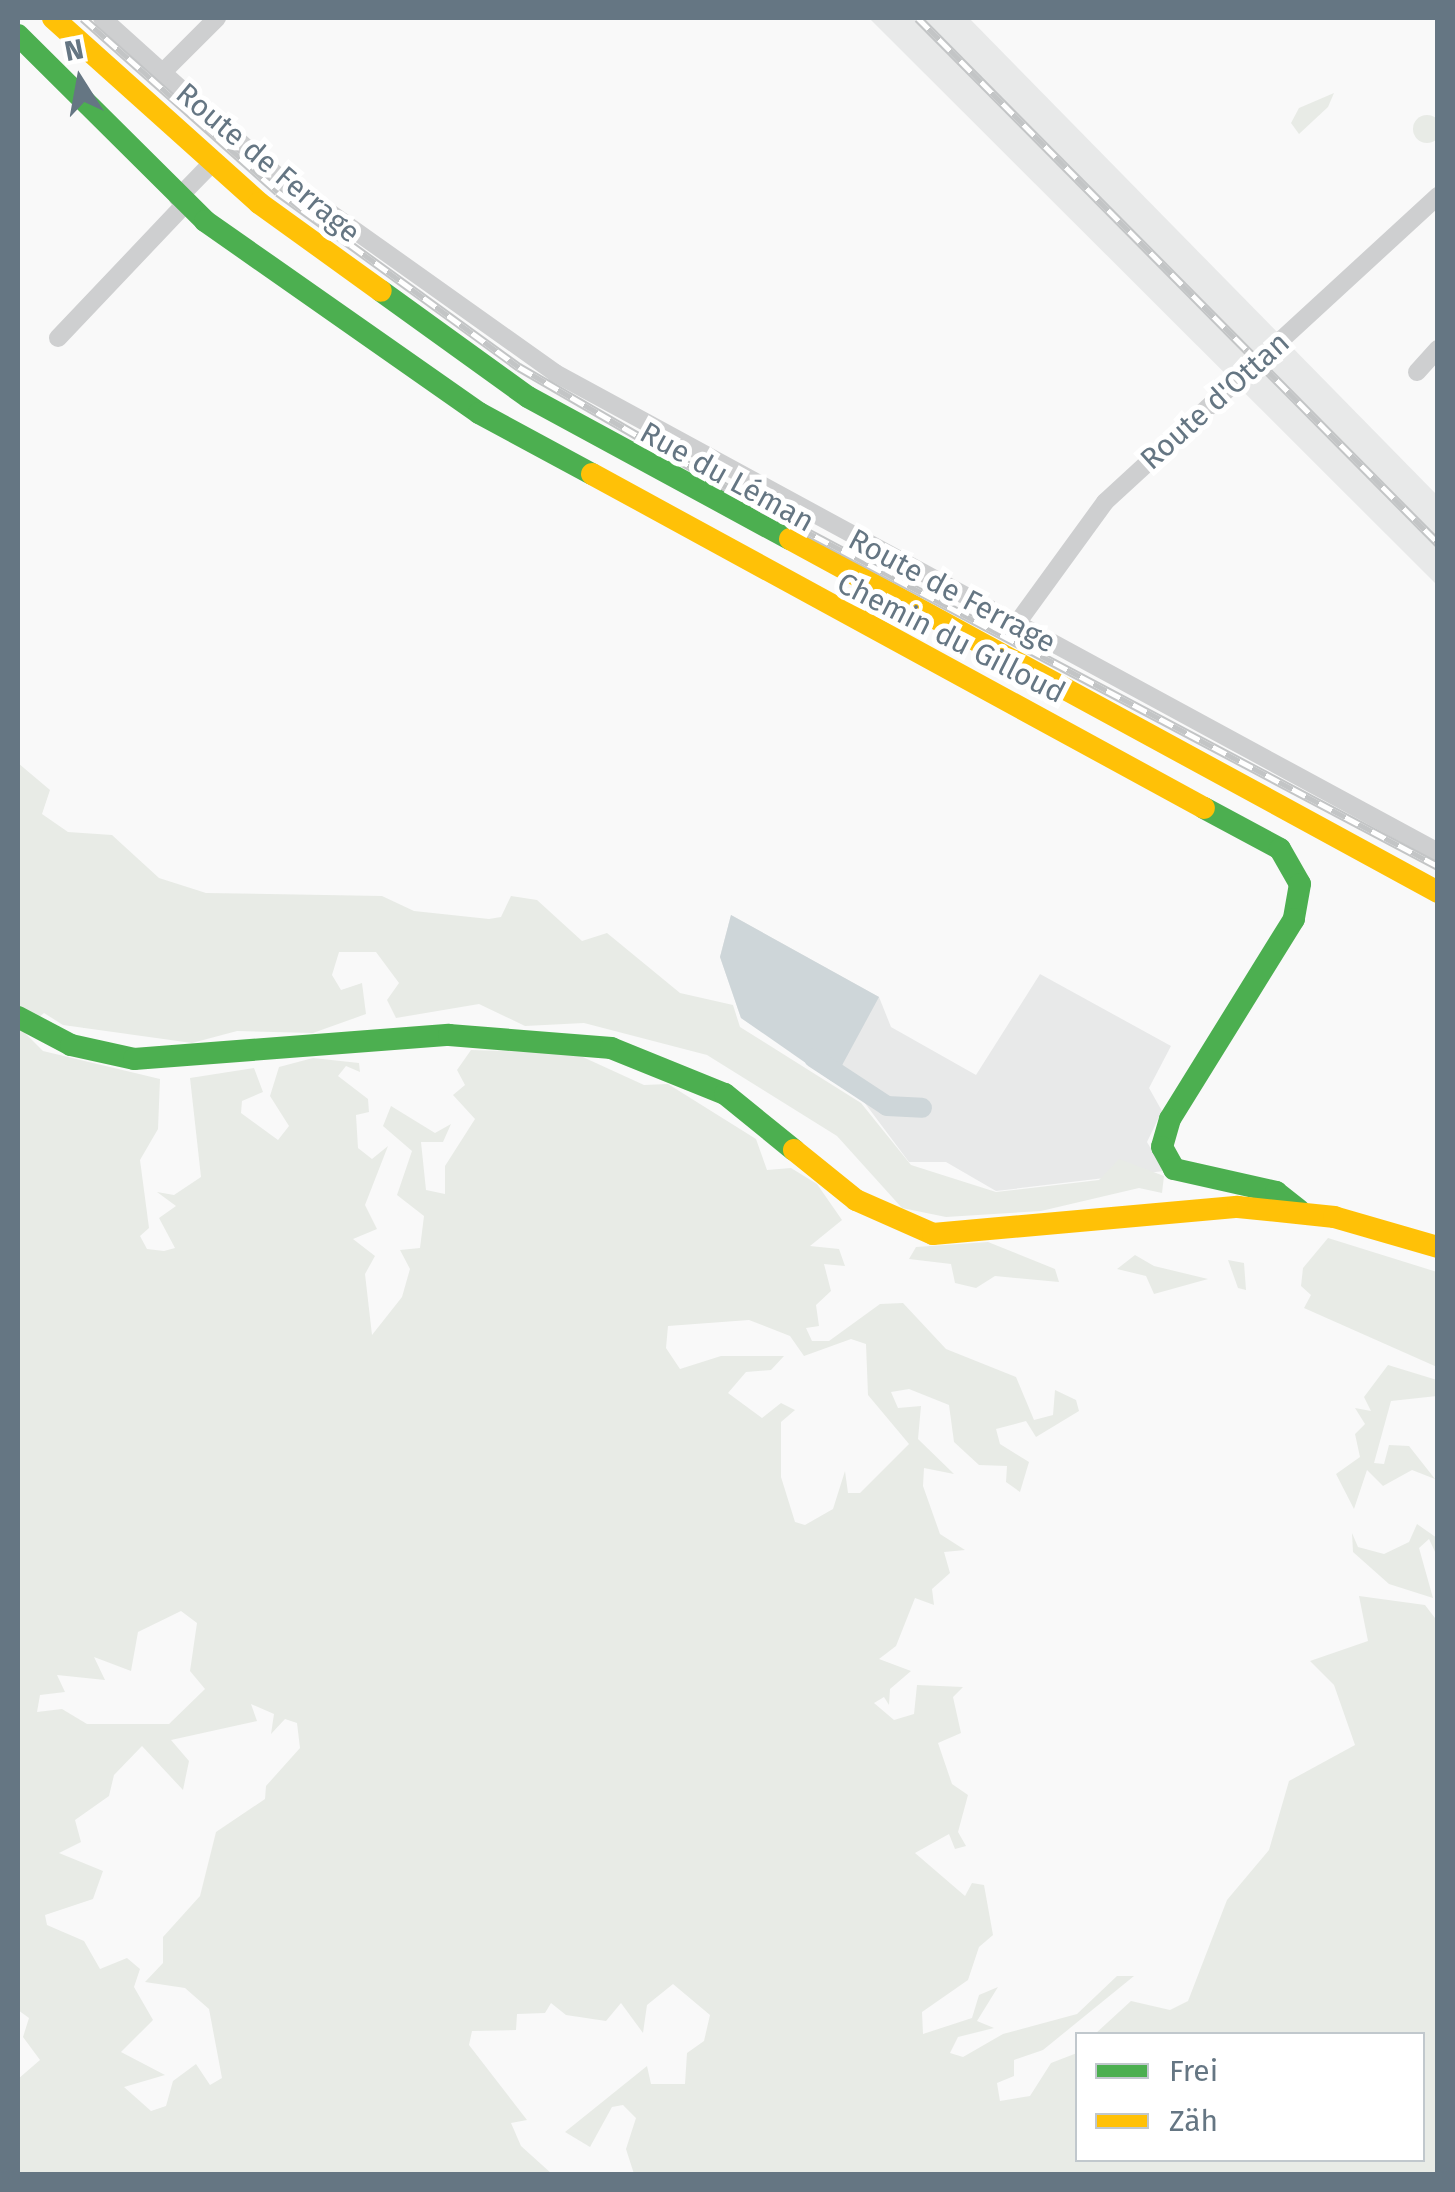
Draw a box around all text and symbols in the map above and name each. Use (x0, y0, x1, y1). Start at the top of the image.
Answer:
north arrow (30, 30, 130, 130)
text: N (62, 32, 86, 68)
street label: Route de Ferrage (169, 76, 367, 250)
street label: Route d'Ottan (1133, 325, 1297, 477)
street label: Rue du Léman (634, 414, 820, 540)
street label: Route de Ferrage (842, 521, 1062, 661)
street label: Chemin du Gilloud (831, 565, 1071, 711)
legend (1075, 2032, 1425, 2162)
text: Frei (1169, 2053, 1218, 2089)
text: Zäh (1169, 2103, 1218, 2139)

